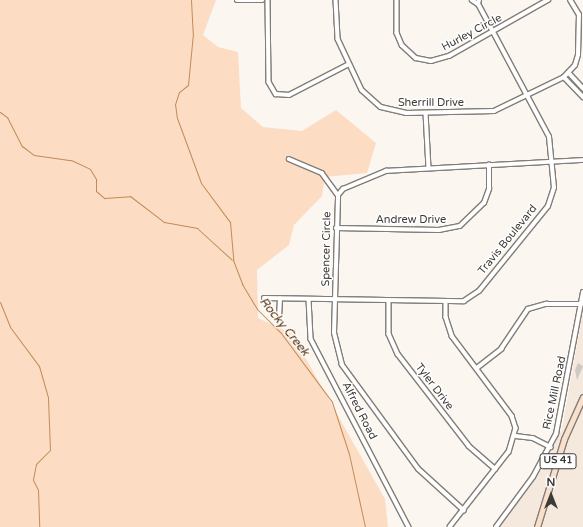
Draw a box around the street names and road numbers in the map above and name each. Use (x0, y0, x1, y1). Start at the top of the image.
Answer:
street label: Hurley Circle (440, 12, 504, 54)
street label: Sherrill Drive (398, 96, 464, 110)
street label: Travis Boulevard (476, 202, 540, 278)
street label: Spencer Circle (320, 211, 334, 287)
street label: Andrew Drive (376, 213, 446, 227)
street label: Rice Mill Road (541, 355, 569, 431)
street label: Tyler Drive (412, 361, 456, 413)
street label: Alfred Road (339, 380, 379, 442)
road number: US 41 (539, 453, 577, 469)

